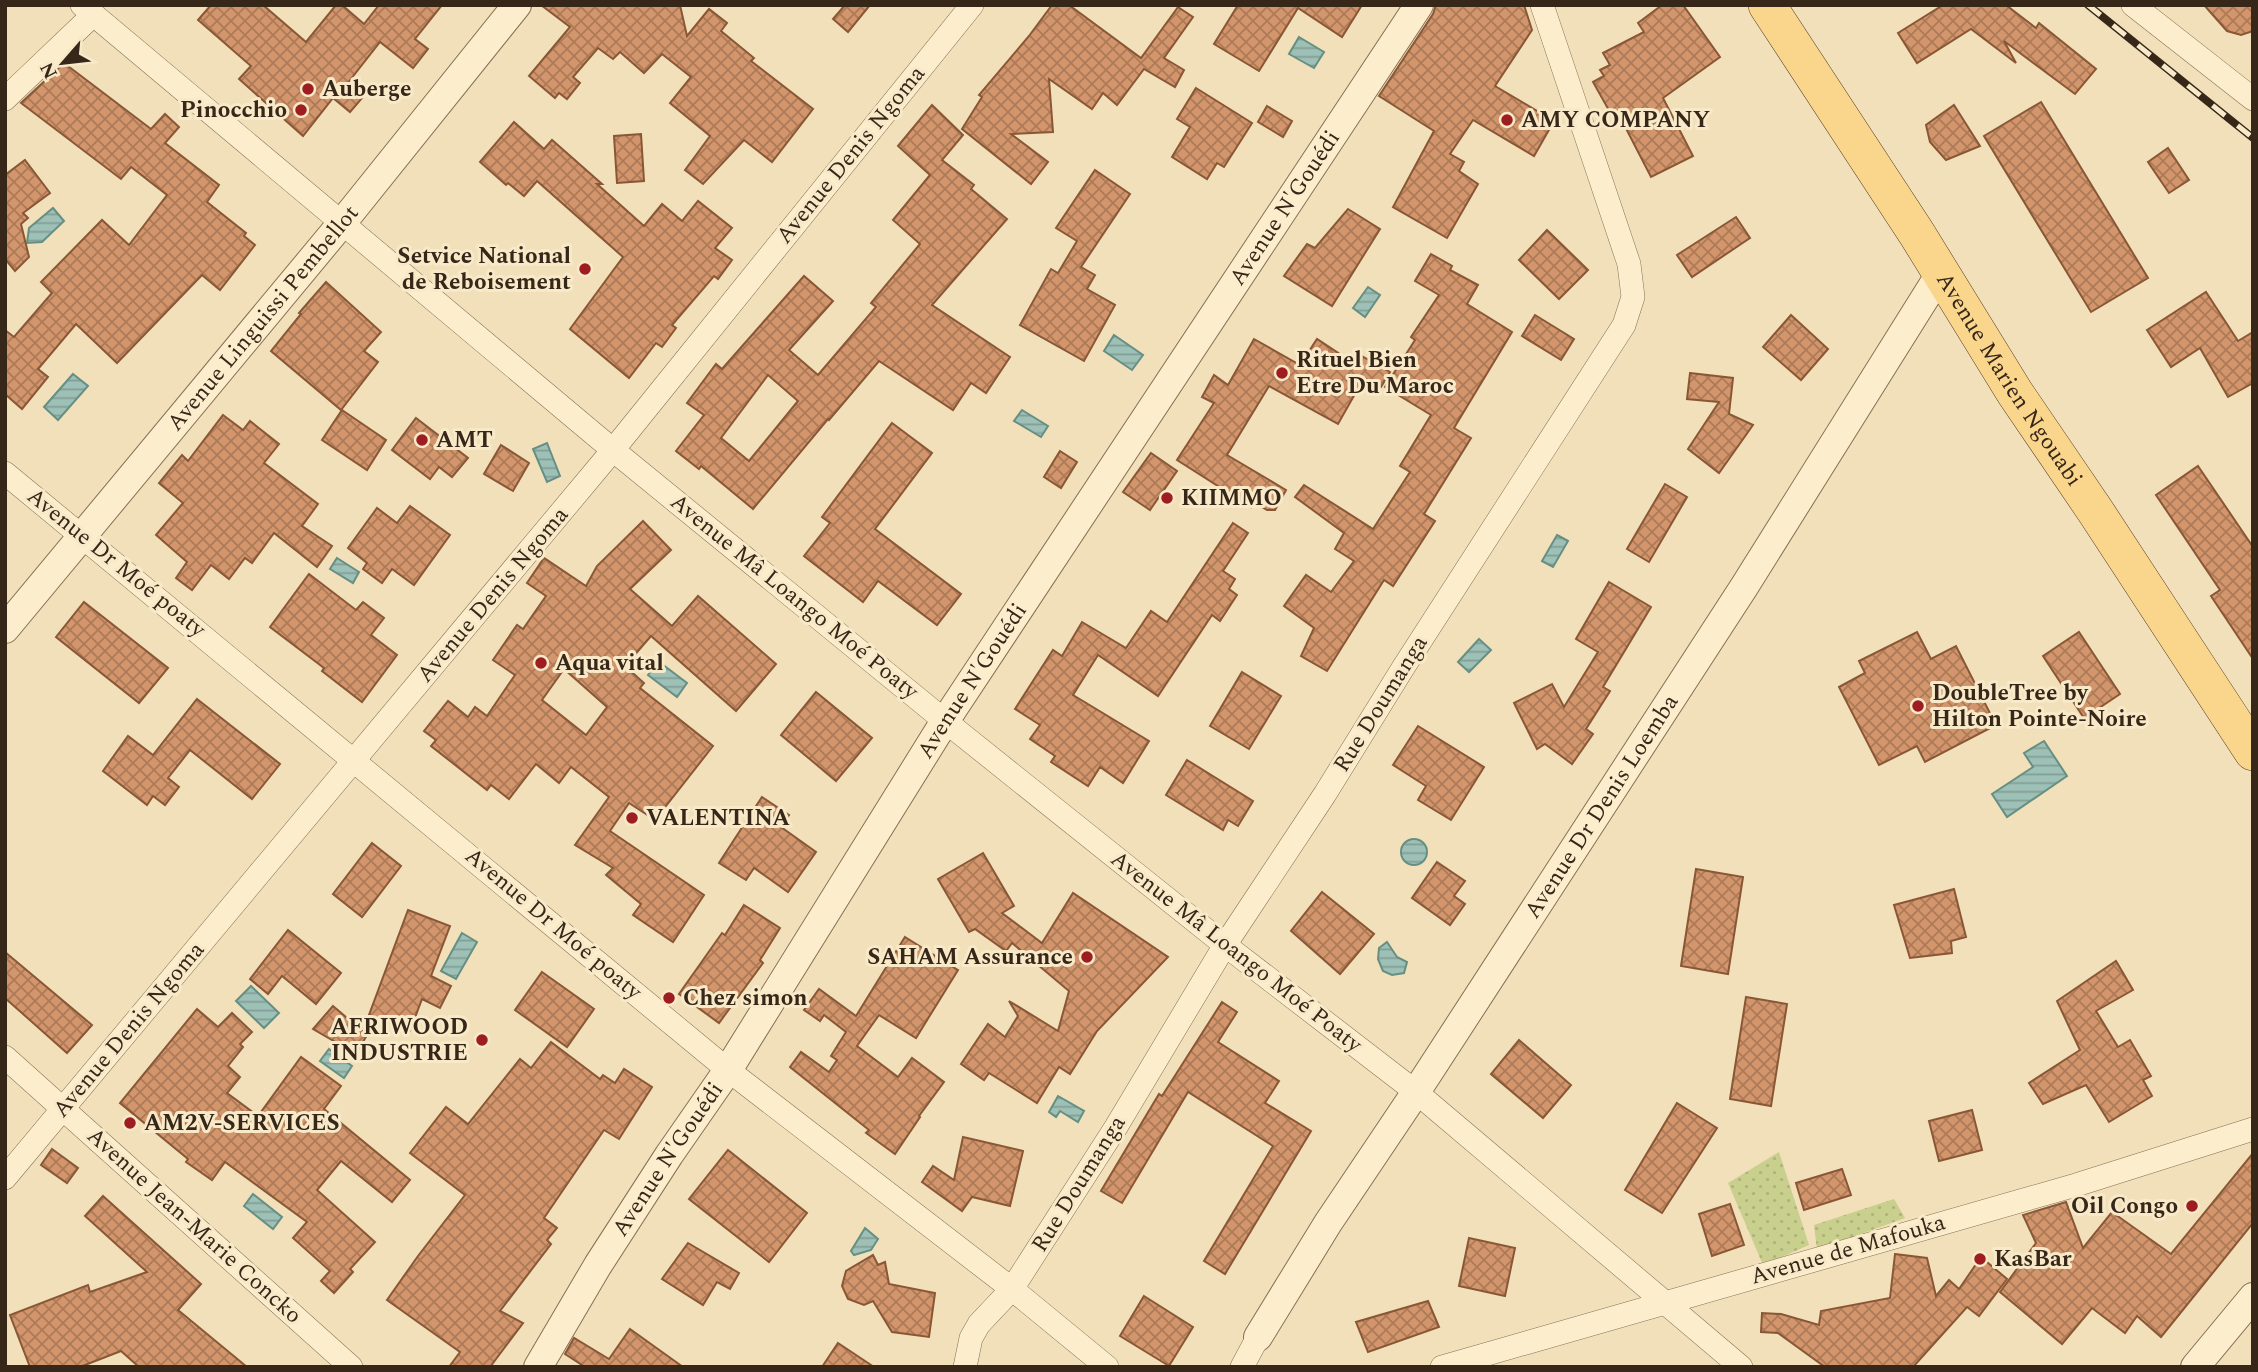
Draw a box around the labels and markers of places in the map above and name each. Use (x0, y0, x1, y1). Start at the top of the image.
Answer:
place label: Auberge (322, 72, 411, 107)
marker: Auberge (300, 81, 316, 97)
place label: Pinocchio (180, 93, 287, 128)
marker: Pinocchio (293, 102, 309, 118)
place label: AMY COMPANY (1521, 103, 1710, 138)
marker: AMY COMPANY (1499, 112, 1515, 128)
place label: Setvice National de Reboisement (397, 239, 571, 300)
marker: Setvice National de Reboisement (577, 261, 593, 277)
place label: Rituel Bien Etre Du Maroc (1296, 343, 1454, 404)
marker: Rituel Bien Etre Du Maroc (1274, 365, 1290, 381)
place label: AMT (436, 423, 493, 458)
marker: AMT (414, 432, 430, 448)
place label: KIIMMO (1181, 481, 1282, 516)
marker: KIIMMO (1159, 490, 1175, 506)
place label: Aqua vital (555, 646, 664, 681)
marker: Aqua vital (533, 655, 549, 671)
place label: DoubleTree by Hilton Pointe-Noire (1932, 676, 2147, 737)
marker: DoubleTree by Hilton Pointe-Noire (1910, 698, 1926, 714)
place label: VALENTINA (646, 801, 790, 836)
marker: VALENTINA (624, 810, 640, 826)
place label: SAHAM Assurance (867, 940, 1073, 975)
marker: SAHAM Assurance (1079, 949, 1095, 965)
place label: Chez simon (683, 981, 808, 1016)
marker: Chez simon (661, 990, 677, 1006)
place label: AFRIWOOD INDUSTRIE (331, 1010, 468, 1071)
marker: AFRIWOOD INDUSTRIE (474, 1032, 490, 1048)
place label: AM2V-SERVICES (144, 1106, 340, 1141)
marker: AM2V-SERVICES (122, 1115, 138, 1131)
place label: Oil Congo (2071, 1189, 2178, 1224)
marker: Oil Congo (2184, 1198, 2200, 1214)
place label: KasBar (1994, 1242, 2072, 1277)
marker: KasBar (1972, 1251, 1988, 1267)

